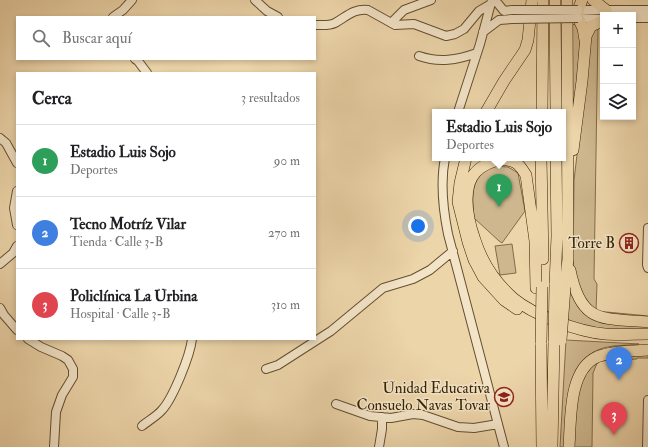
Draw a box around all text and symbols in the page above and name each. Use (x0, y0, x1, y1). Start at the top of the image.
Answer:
map controls (600, 12, 636, 120)
button: + (600, 12, 636, 48)
search box (16, 16, 316, 60)
icon: search (30, 27, 52, 49)
text: Buscar aquí (62, 29, 131, 48)
button: − (600, 48, 636, 84)
button: layers (600, 84, 636, 120)
text: Cerca (32, 88, 72, 109)
text: 3 resultados (241, 90, 300, 106)
popup (432, 109, 566, 161)
text: Estadio Luis Sojo (446, 118, 552, 137)
text: Deportes (446, 137, 494, 153)
text: Estadio Luis Sojo (70, 143, 176, 162)
text: 1 (43, 153, 47, 169)
text: 90 m (274, 153, 300, 169)
text: Deportes (70, 162, 118, 178)
pin: 1 (486, 174, 512, 207)
text: Tecno Motríz Vilar (70, 215, 186, 234)
your location (408, 216, 428, 236)
text: 2 (42, 225, 48, 241)
text: 270 m (268, 225, 300, 241)
building icon: Torre B (618, 232, 640, 254)
text: Tienda · Calle 3-B (70, 234, 163, 250)
place label: Torre B (568, 234, 615, 253)
text: Policlínica La Urbina (70, 287, 197, 306)
text: 3 (43, 297, 48, 313)
text: 310 m (271, 297, 300, 313)
text: Hospital · Calle 3-B (70, 306, 171, 322)
pin: 2 (606, 347, 632, 380)
place label: Unidad Educativa Consuelo Navas Tovar (356, 379, 491, 415)
school or university icon: Unidad Educativa Consuelo Navas Tovar (493, 386, 515, 408)
pin: 3 (601, 402, 627, 435)

